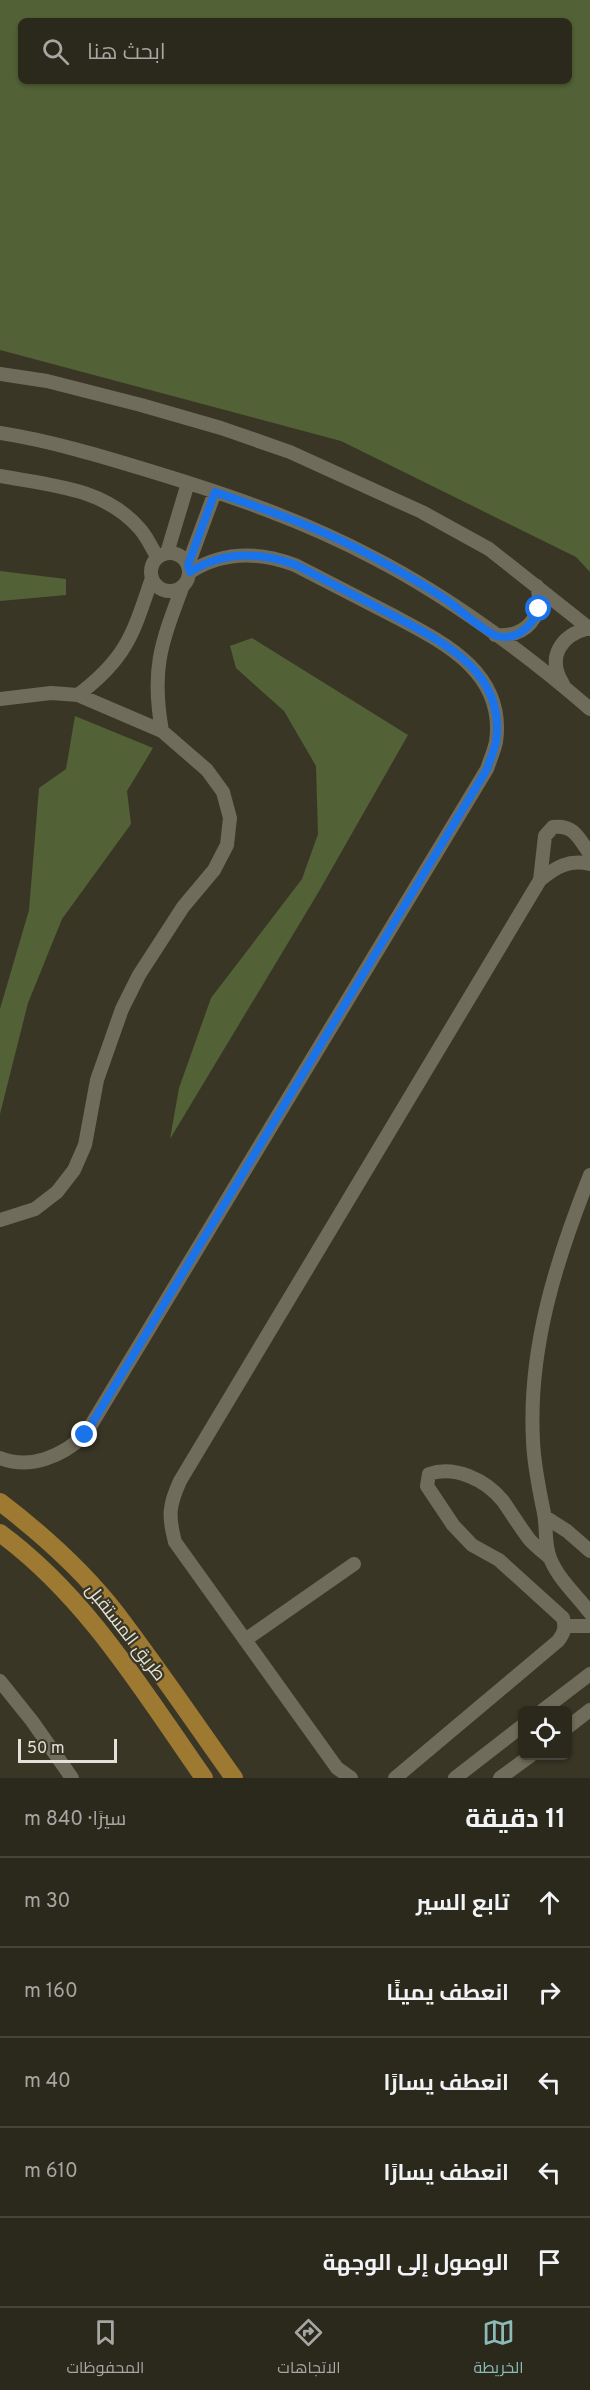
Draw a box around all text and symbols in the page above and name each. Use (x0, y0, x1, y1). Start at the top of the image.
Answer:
search box (18, 18, 572, 84)
icon: search (39, 35, 72, 68)
text: ابحث هنا (87, 40, 166, 67)
route start (525, 595, 551, 621)
route end (71, 1421, 97, 1447)
street label: طريق المستقبل (80, 1580, 170, 1686)
map controls (518, 1706, 572, 1760)
button: locate (518, 1706, 572, 1760)
scale bar (18, 1736, 117, 1764)
text: 50 m (27, 1739, 65, 1759)
text: 11 دقيقة (465, 1804, 566, 1837)
text: سيرًا · 840 m (24, 1807, 126, 1833)
icon: ahead (533, 1886, 566, 1919)
text: 30 m (24, 1889, 70, 1915)
text: تابع السير (416, 1891, 509, 1918)
icon: right (533, 1976, 566, 2009)
text: 160 m (24, 1979, 78, 2005)
text: انعطف يمينًا (386, 1981, 509, 2008)
icon: left (533, 2066, 566, 2099)
text: 40 m (24, 2069, 71, 2095)
text: انعطف يسارًا (384, 2071, 509, 2098)
icon: left (533, 2156, 566, 2189)
text: 610 m (24, 2159, 78, 2185)
text: انعطف يسارًا (384, 2161, 509, 2188)
icon: arrive (533, 2246, 566, 2279)
text: الوصول إلى الوجهة (323, 2251, 509, 2278)
tab: المحفوظات (66, 2316, 144, 2382)
tab: الاتجاهات (277, 2316, 341, 2382)
tab: الخريطة (474, 2316, 524, 2382)

